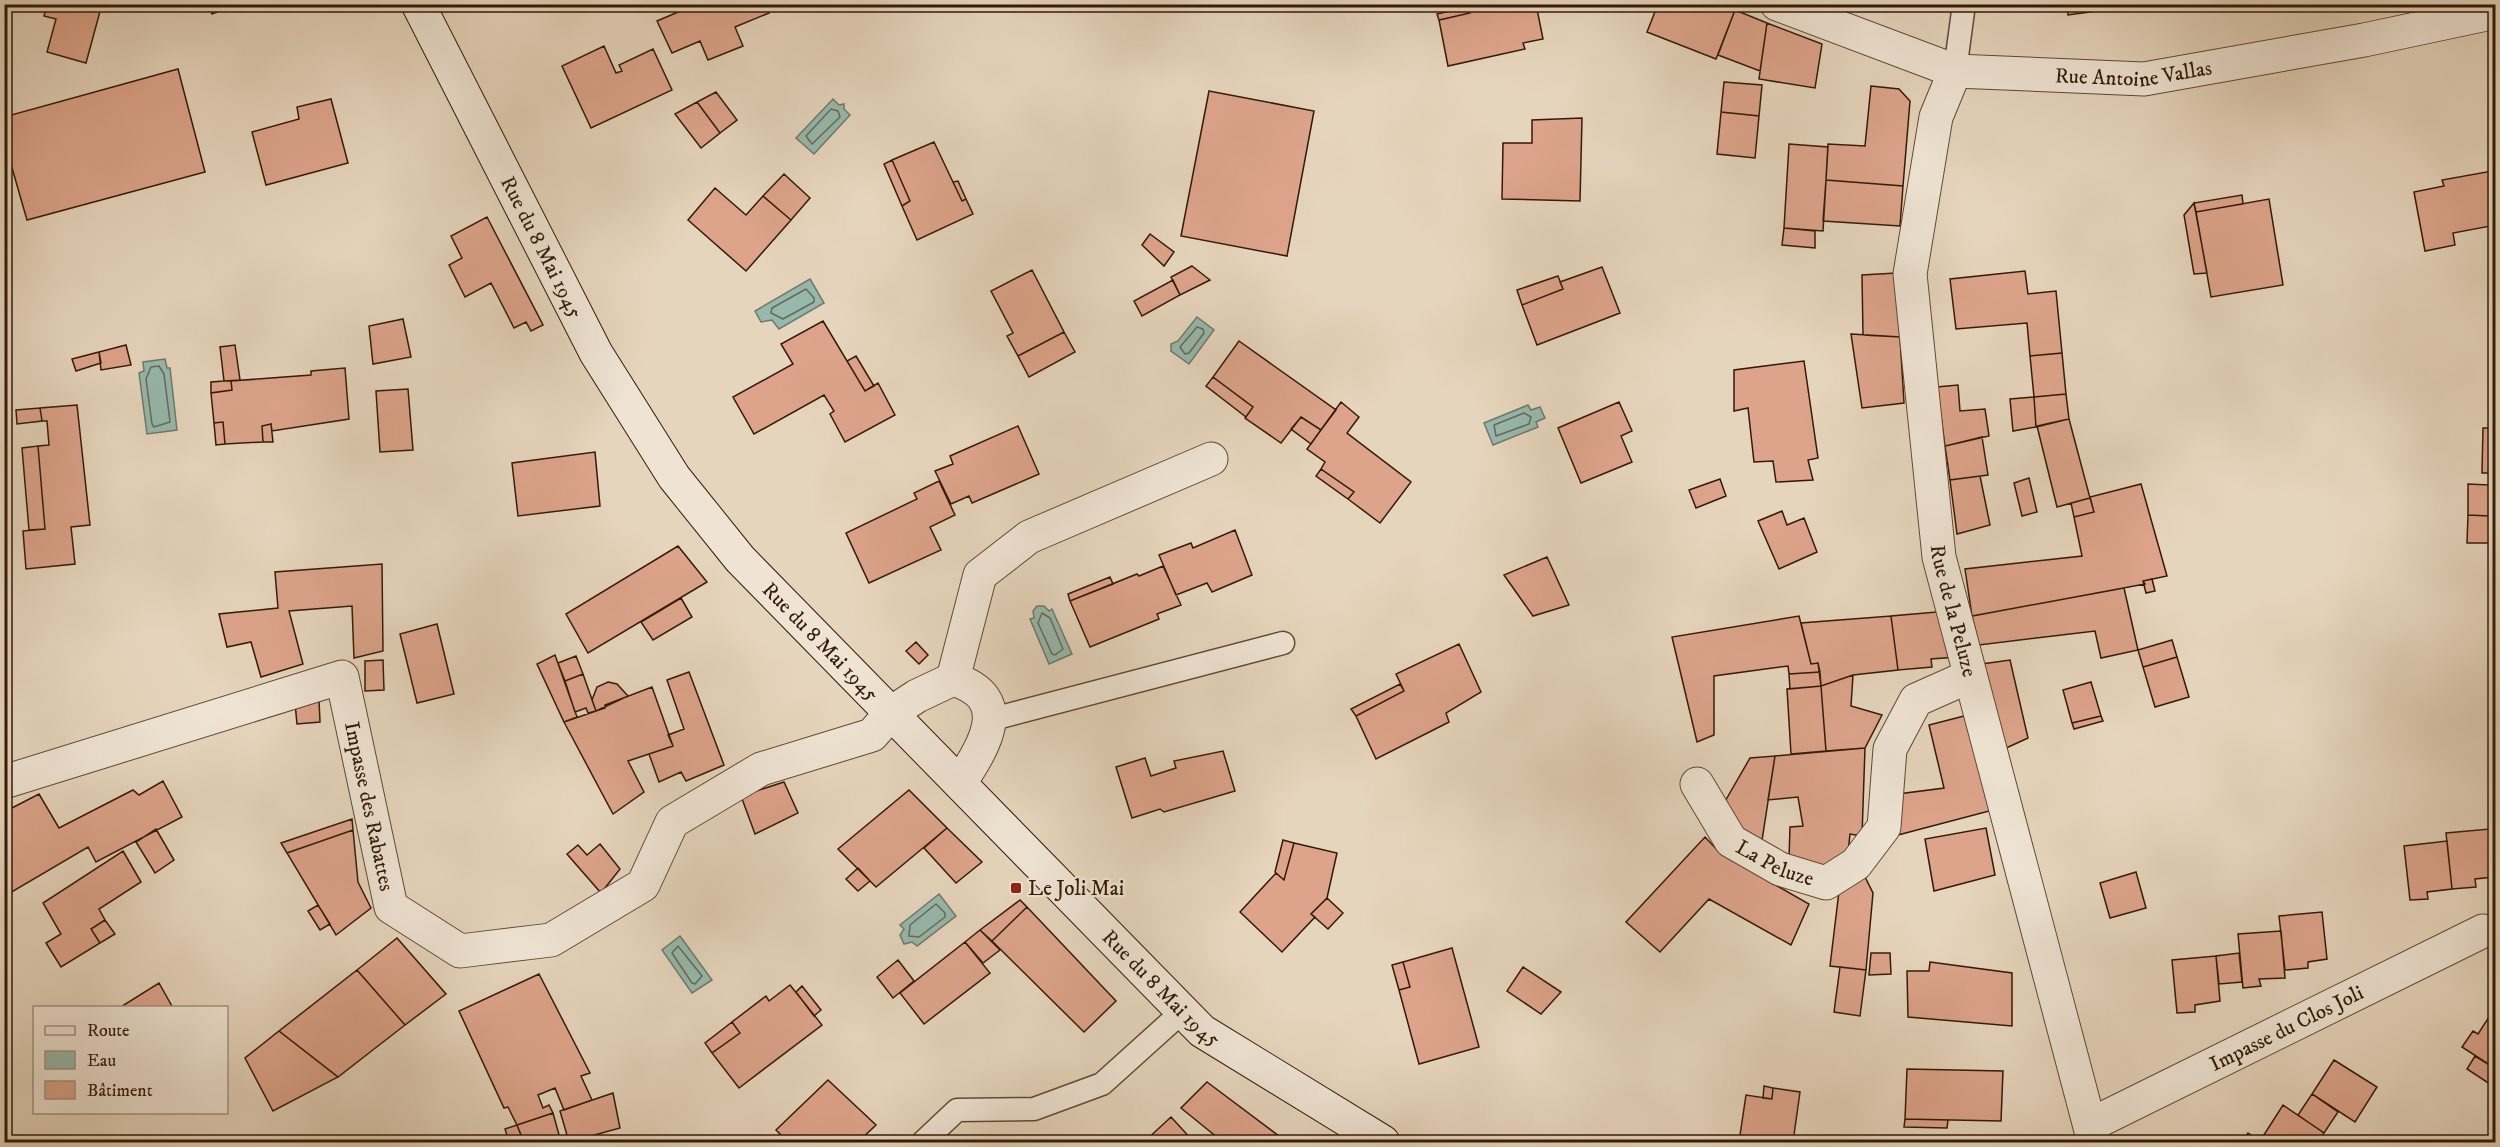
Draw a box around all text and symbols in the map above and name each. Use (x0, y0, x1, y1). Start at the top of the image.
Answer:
street label: Rue Antoine Vallas (2054, 55, 2214, 94)
street label: Rue du 8 Mai 1945 (494, 172, 588, 323)
street label: Rue de la Peluze (1924, 544, 1982, 680)
street label: Rue du 8 Mai 1945 (756, 577, 884, 707)
street label: Impasse des Rabattes (338, 719, 399, 894)
street label: La Peluze (1731, 835, 1817, 893)
place label: Le Joli Mai (1028, 876, 1124, 902)
marker: Le Joli Mai (1009, 881, 1023, 895)
street label: Rue du 8 Mai 1945 (1096, 925, 1225, 1053)
street label: Impasse du Clos Joli (2206, 980, 2368, 1078)
legend (33, 1006, 228, 1114)
text: Route (87, 1020, 130, 1042)
text: Eau (87, 1050, 116, 1072)
text: Bâtiment (87, 1080, 153, 1102)

